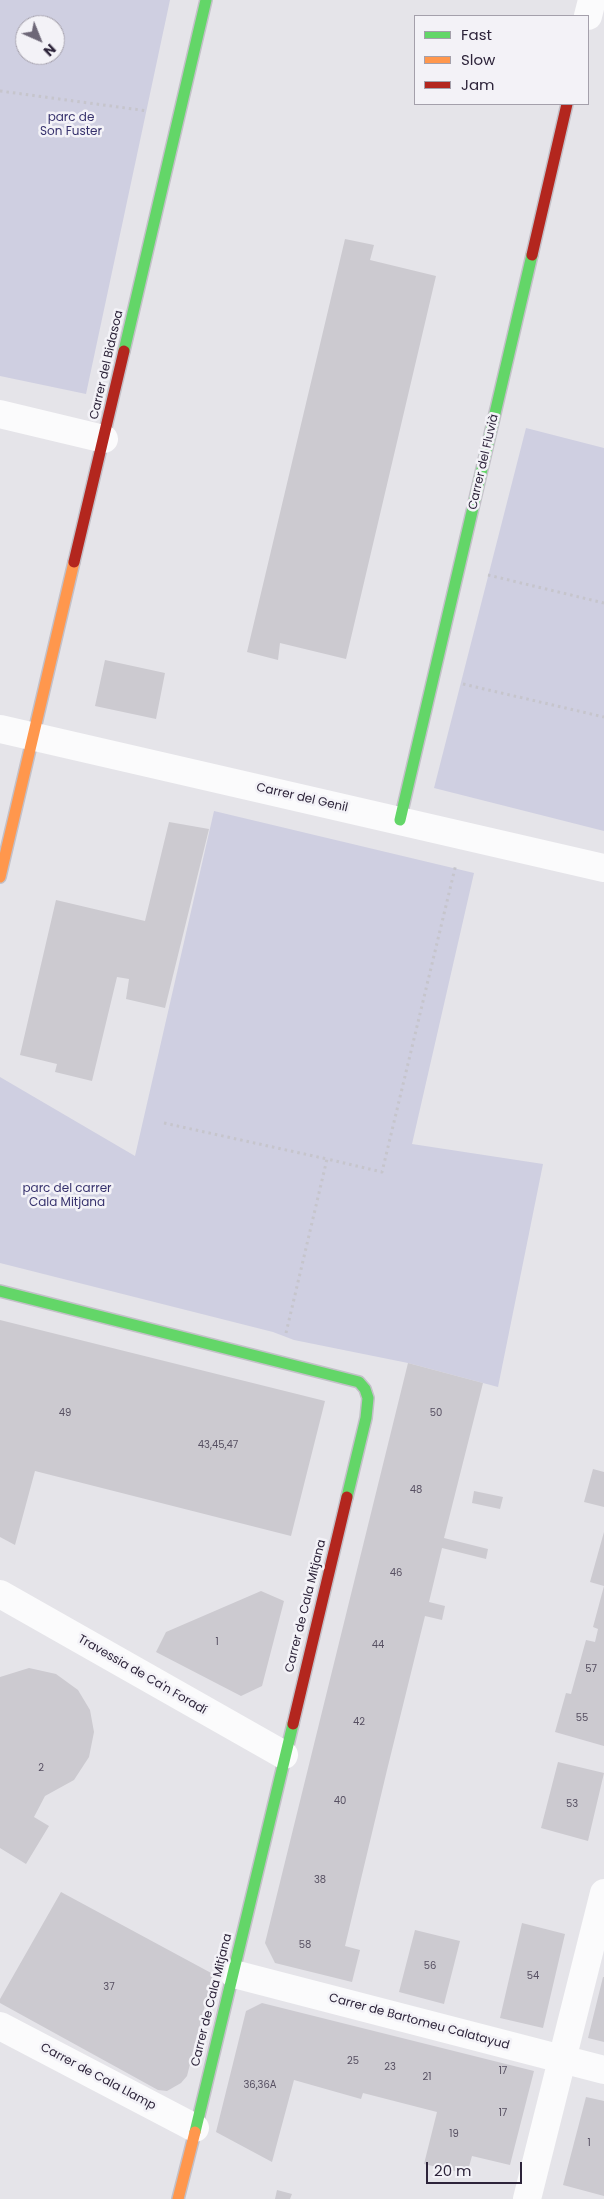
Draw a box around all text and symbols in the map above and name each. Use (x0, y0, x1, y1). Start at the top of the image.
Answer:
north arrow (15, 15, 65, 65)
legend (414, 15, 589, 105)
text: Fast (461, 24, 492, 45)
text: N (39, 39, 60, 61)
text: Slow (461, 49, 495, 70)
text: Jam (461, 74, 495, 95)
park label: parc de Son Fuster (40, 111, 102, 139)
street label: Carrer del Bidasoa (87, 309, 127, 421)
street label: Carrer del Fluvià (466, 413, 502, 511)
street label: Carrer del Genil (255, 780, 349, 816)
park label: parc del carrer Cala Mitjana (22, 1182, 112, 1210)
house number: 49 (59, 1407, 71, 1419)
house number: 50 (430, 1407, 442, 1419)
house number: 43,45,47 (198, 1439, 238, 1451)
house number: 48 (410, 1484, 422, 1496)
street label: Carrer de Cala Mitjana (283, 1538, 329, 1674)
house number: 46 (390, 1567, 402, 1579)
street label: Travessia de Ca'n Foradí (75, 1632, 209, 1718)
house number: 1 (215, 1636, 219, 1648)
house number: 44 (372, 1639, 384, 1651)
house number: 57 (585, 1663, 597, 1675)
house number: 55 (576, 1712, 588, 1724)
house number: 42 (353, 1716, 365, 1728)
house number: 2 (38, 1762, 44, 1774)
house number: 40 (334, 1795, 346, 1807)
house number: 53 (566, 1798, 578, 1810)
house number: 38 (314, 1874, 326, 1886)
street label: Carrer de Cala Mitjana (189, 1932, 235, 2068)
house number: 58 (299, 1939, 311, 1951)
house number: 56 (424, 1960, 436, 1972)
house number: 54 (527, 1970, 539, 1982)
house number: 37 (103, 1981, 115, 1993)
street label: Carrer de Bartomeu Calatayud (327, 1991, 511, 2053)
street label: Carrer de Cala Llamp (38, 2040, 158, 2114)
house number: 25 (347, 2055, 359, 2067)
house number: 23 (384, 2061, 396, 2073)
house number: 17 (499, 2065, 507, 2077)
house number: 21 (423, 2071, 431, 2083)
house number: 36,36A (243, 2079, 277, 2091)
house number: 17 (499, 2107, 507, 2119)
house number: 19 (449, 2128, 459, 2140)
house number: 1 (587, 2137, 591, 2149)
scale bar (429, 2152, 525, 2184)
text: 20 m (434, 2160, 472, 2181)

